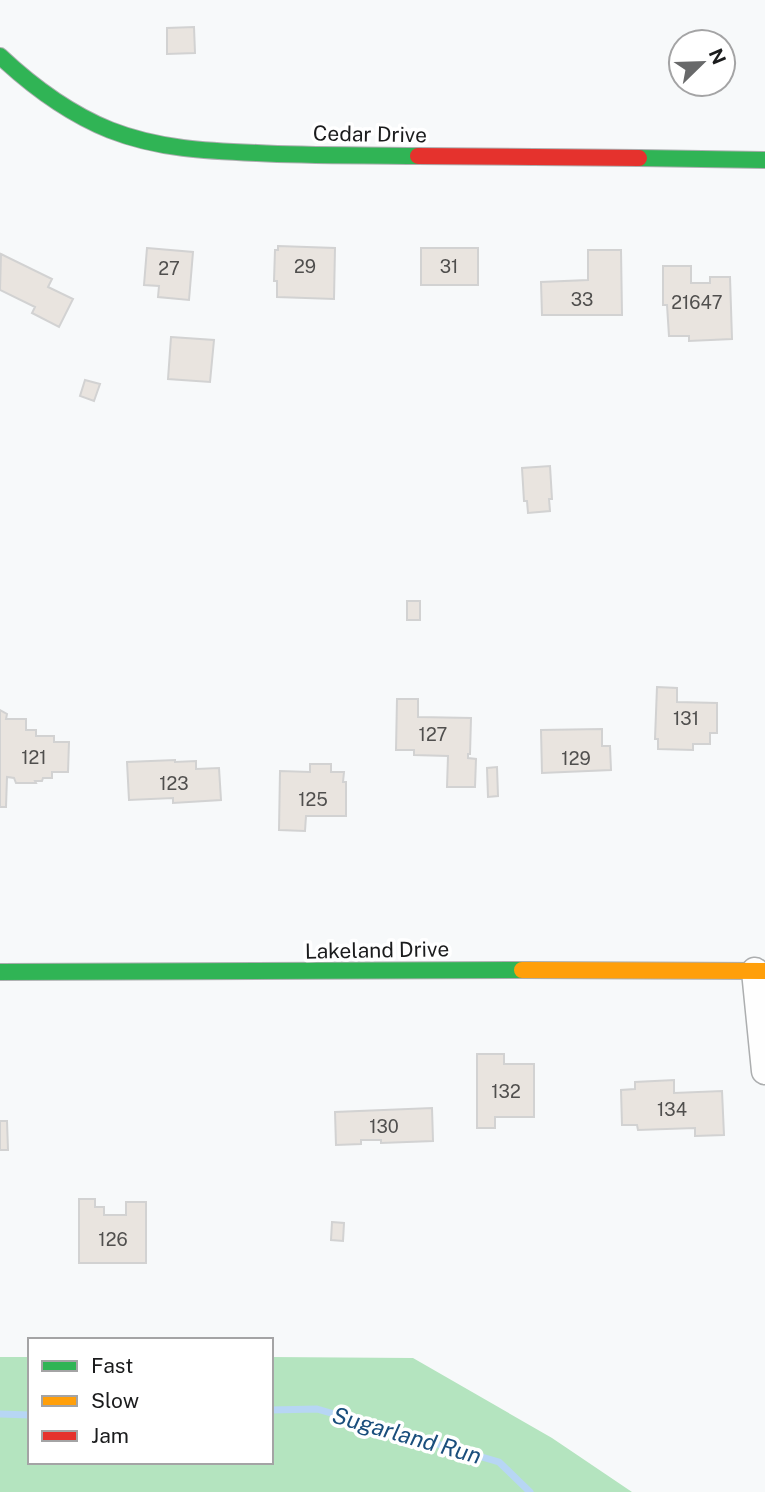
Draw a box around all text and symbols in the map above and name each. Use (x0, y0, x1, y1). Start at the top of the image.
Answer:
north arrow (667, 28, 737, 98)
text: N (705, 45, 731, 67)
street label: Cedar Drive (313, 121, 427, 147)
house number: 29 (294, 256, 316, 277)
house number: 31 (440, 256, 458, 277)
house number: 27 (158, 258, 180, 279)
house number: 33 (571, 289, 593, 310)
house number: 21647 (671, 292, 723, 313)
house number: 131 (673, 708, 699, 729)
house number: 127 (419, 724, 447, 745)
house number: 121 (21, 747, 47, 768)
house number: 129 (561, 748, 591, 769)
house number: 123 (159, 773, 189, 794)
house number: 125 (298, 789, 328, 810)
street label: Lakeland Drive (305, 936, 449, 964)
house number: 132 (491, 1081, 521, 1102)
house number: 134 (657, 1099, 687, 1120)
house number: 130 (369, 1116, 399, 1137)
house number: 126 (98, 1229, 128, 1250)
legend (28, 1338, 273, 1464)
text: Fast (91, 1353, 133, 1378)
text: Slow (91, 1388, 139, 1413)
water label: Sugarland Run (329, 1401, 485, 1469)
text: Jam (91, 1423, 129, 1448)

